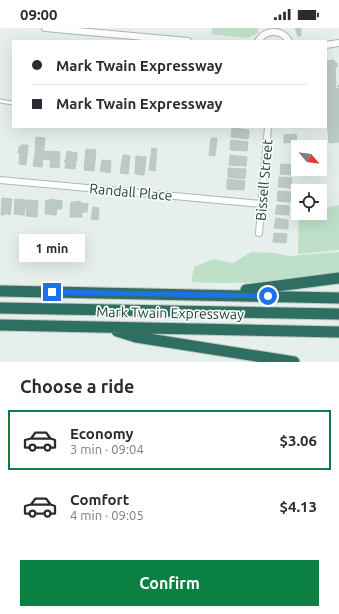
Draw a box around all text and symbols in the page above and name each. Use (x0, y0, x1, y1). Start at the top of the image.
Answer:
text: 09:00 (20, 6, 58, 23)
text: Mark Twain Expressway (56, 57, 223, 74)
text: Mark Twain Expressway (56, 95, 223, 112)
street label: Bissell Street (252, 138, 276, 221)
north arrow (291, 140, 327, 176)
map controls (291, 140, 327, 220)
street label: Randall Place (89, 180, 173, 204)
button: locate (291, 184, 327, 220)
callout: 1 min (19, 234, 85, 262)
text: 1 min (36, 241, 68, 255)
route end (43, 283, 61, 301)
route start (259, 287, 277, 305)
street label: Mark Twain Expressway (96, 304, 244, 322)
text: Choose a ride (20, 376, 134, 396)
icon: car (22, 422, 58, 458)
text: Economy (70, 425, 134, 442)
text: $3.06 (279, 432, 317, 449)
text: 3 min · 09:04 (70, 442, 144, 456)
icon: car (22, 488, 58, 524)
text: Comfort (70, 491, 129, 508)
text: $4.13 (279, 498, 317, 515)
text: 4 min · 09:05 (70, 508, 144, 522)
button: Confirm (20, 560, 319, 606)

